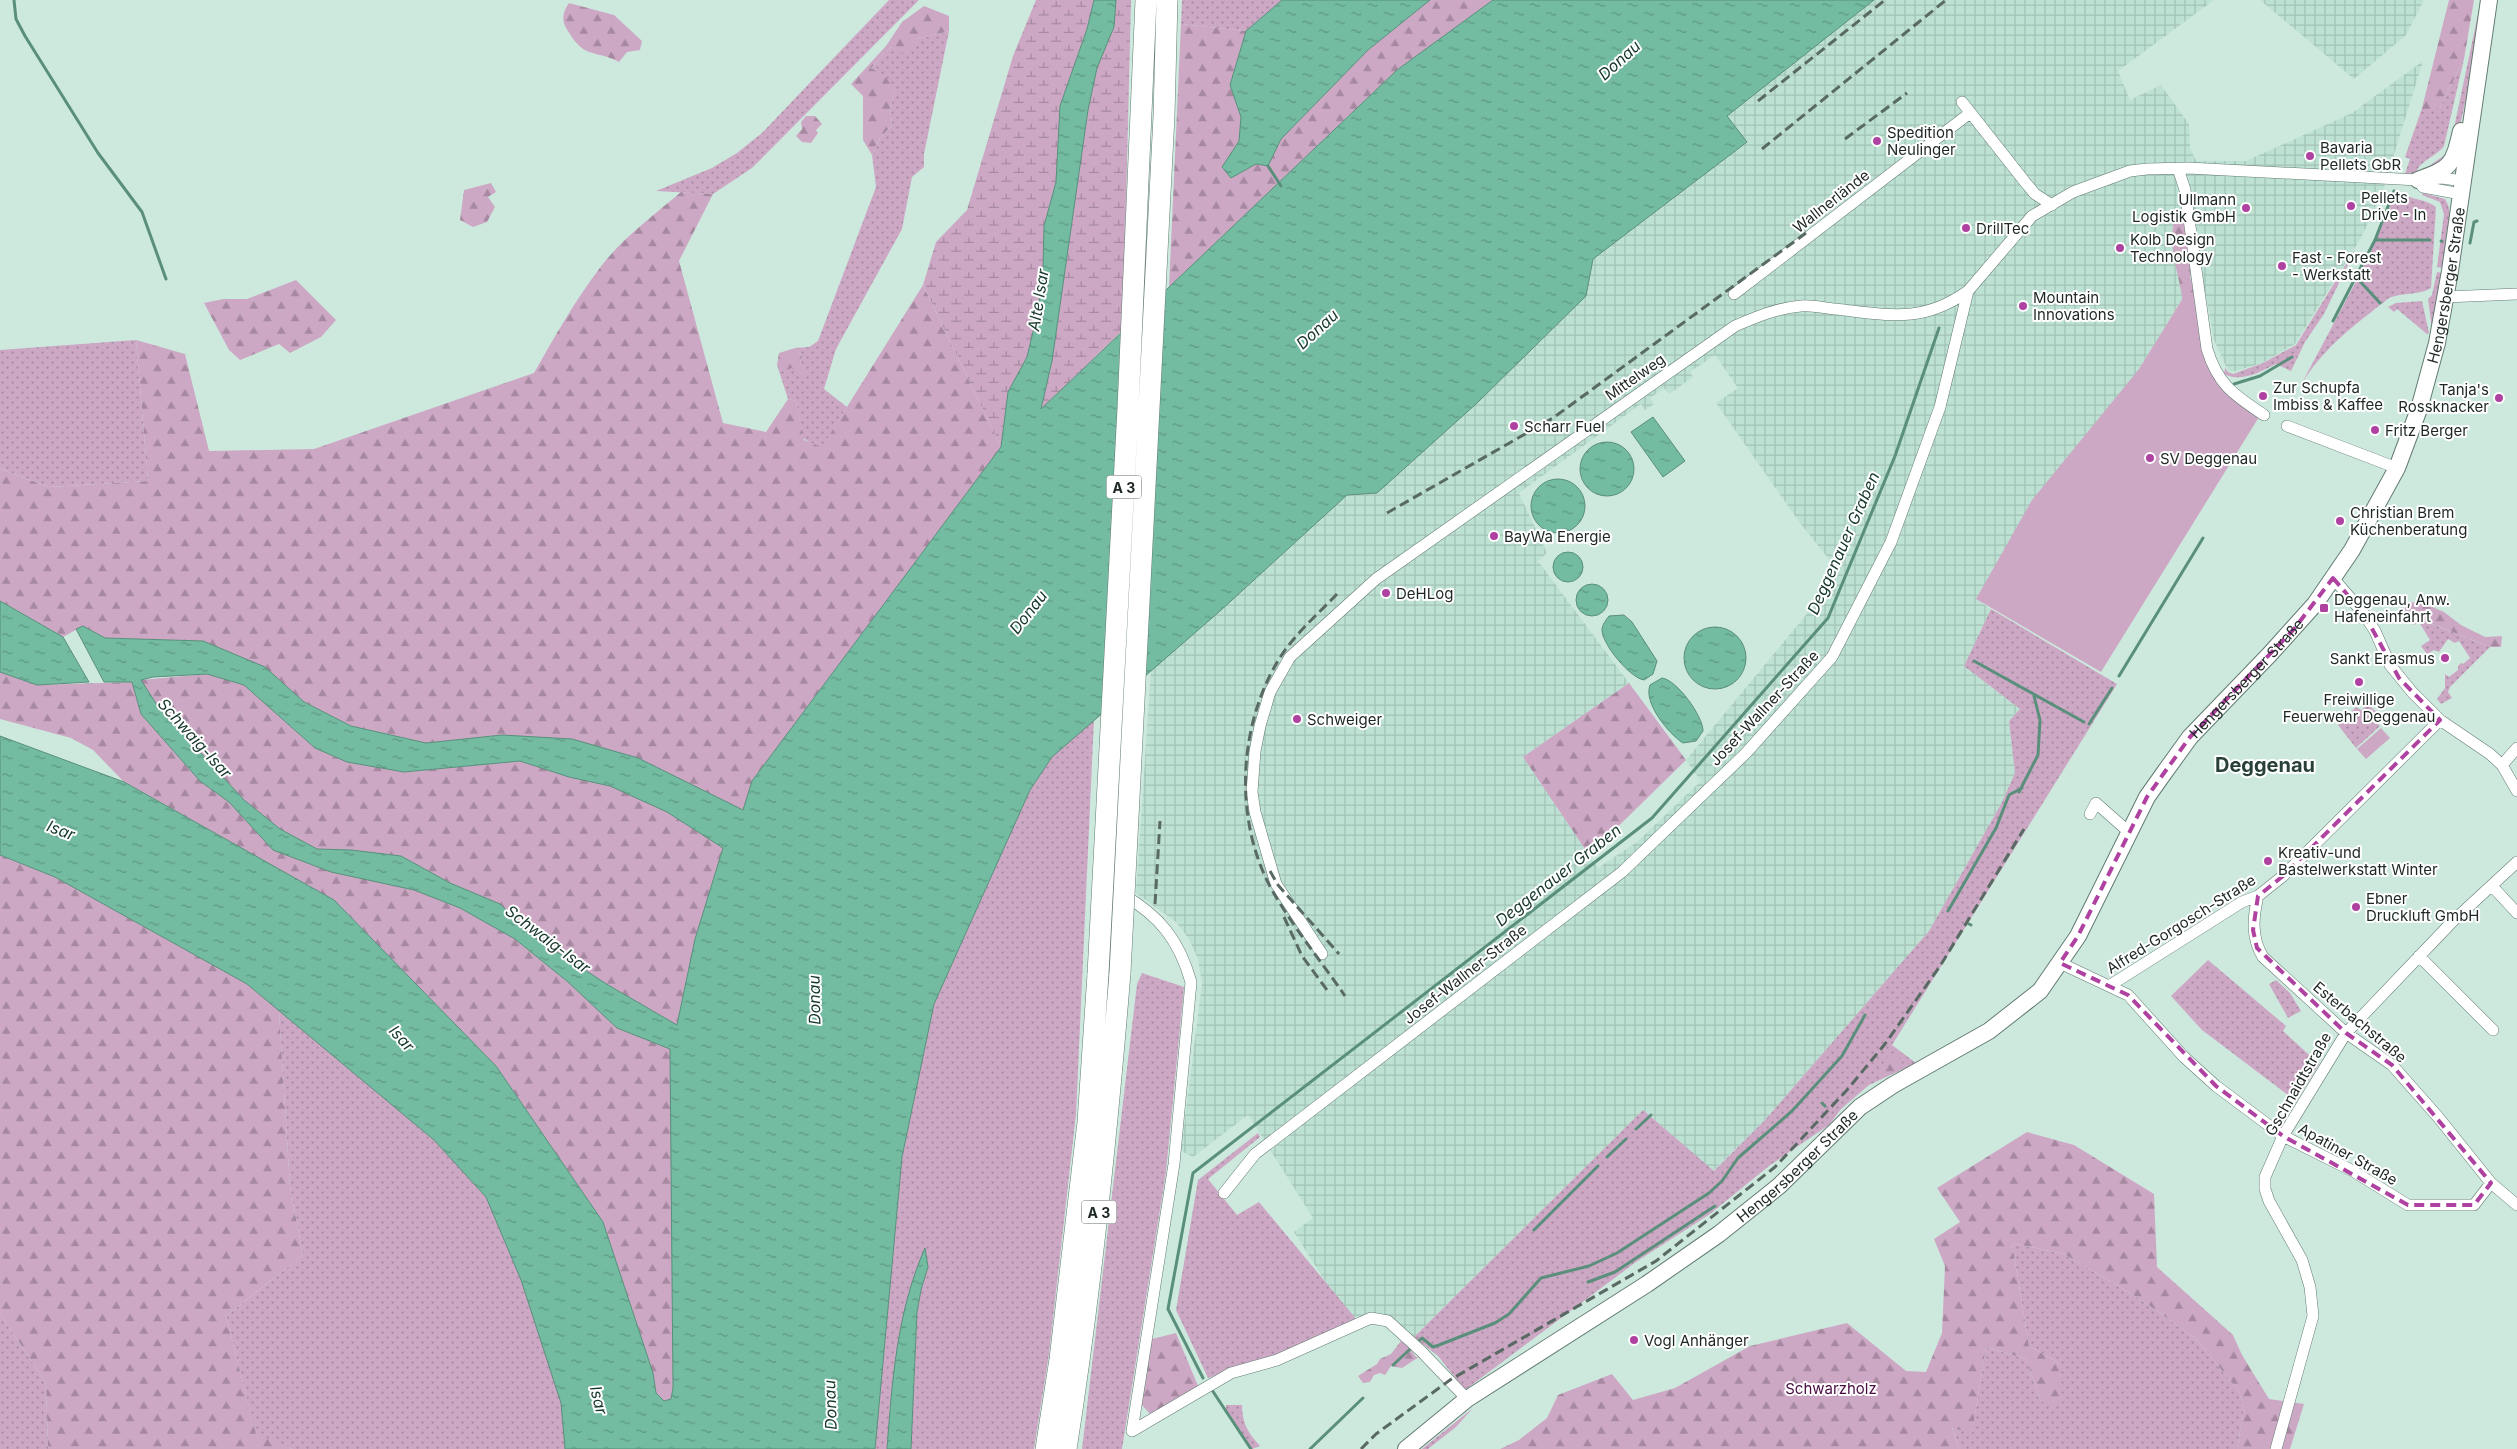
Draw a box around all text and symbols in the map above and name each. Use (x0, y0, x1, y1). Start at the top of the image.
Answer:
water label: Donau (1594, 36, 1644, 84)
place label: Spedition Neulinger (1887, 123, 1956, 159)
marker: Spedition Neulinger (1871, 135, 1883, 147)
place label: Bavaria Pellets GbR (2320, 138, 2402, 174)
marker: Bavaria Pellets GbR (2304, 150, 2316, 162)
street label: Wallnerlände (1789, 165, 1873, 237)
place label: Pellets Drive - In (2361, 188, 2426, 224)
place label: Ullmann Logistik GmbH (2132, 190, 2236, 226)
marker: Pellets Drive - In (2345, 200, 2357, 212)
marker: Ullmann Logistik GmbH (2240, 202, 2252, 214)
street label: Hengersberger Straße (2422, 206, 2469, 365)
place label: DrillTec (1976, 219, 2029, 238)
marker: DrillTec (1960, 222, 1972, 234)
place label: Kolb Design Technology (2130, 230, 2215, 266)
marker: Kolb Design Technology (2114, 242, 2126, 254)
place label: Fast - Forest - Werkstatt (2292, 248, 2381, 284)
marker: Fast - Forest - Werkstatt (2276, 260, 2288, 272)
water label: Alte Isar (1023, 267, 1053, 333)
place label: Mountain Innovations (2033, 288, 2115, 324)
marker: Mountain Innovations (2017, 300, 2029, 312)
water label: Donau (1292, 305, 1342, 353)
street label: Mittelweg (1601, 349, 1669, 405)
place label: Zur Schupfa Imbiss & Kaffee (2273, 378, 2383, 414)
place label: Tanja's Rossknacker (2398, 380, 2489, 416)
marker: Zur Schupfa Imbiss & Kaffee (2257, 390, 2269, 402)
marker: Tanja's Rossknacker (2493, 392, 2505, 404)
place label: Scharr Fuel (1524, 417, 1605, 436)
marker: Scharr Fuel (1508, 420, 1520, 432)
place label: Fritz Berger (2385, 421, 2468, 440)
marker: Fritz Berger (2369, 424, 2381, 436)
place label: SV Deggenau (2160, 449, 2257, 468)
marker: SV Deggenau (2144, 452, 2156, 464)
water label: Deggenauer Graben (1803, 469, 1883, 617)
road number: A 3 (1106, 476, 1142, 498)
place label: Christian Brem Küchenberatung (2350, 503, 2467, 539)
marker: Christian Brem Küchenberatung (2334, 515, 2346, 527)
place label: BayWa Energie (1504, 527, 1611, 546)
marker: BayWa Energie (1488, 530, 1500, 542)
place label: DeHLog (1396, 584, 1453, 603)
water label: Donau (1005, 586, 1051, 638)
marker: DeHLog (1380, 587, 1392, 599)
place label: Deggenau, Anw. Hafeneinfahrt (2334, 590, 2450, 626)
marker: Deggenau, Anw. Hafeneinfahrt (2318, 602, 2330, 614)
street label: Hengersberger Straße (2185, 614, 2307, 742)
street label: Josef-Wallner-Straße (1705, 646, 1823, 770)
place label: Sankt Erasmus (2330, 649, 2435, 668)
marker: Sankt Erasmus (2439, 652, 2451, 664)
marker: Freiwillige Feuerwehr Deggenau (2353, 676, 2365, 688)
place label: Freiwillige Feuerwehr Deggenau (2283, 690, 2435, 726)
water label: Schwaig-Isar (154, 694, 237, 783)
place label: Schweiger (1307, 710, 1382, 729)
marker: Schweiger (1291, 713, 1303, 725)
district label: Deggenau (2215, 753, 2315, 777)
water label: Isar (44, 816, 79, 845)
water label: Deggenauer Graben (1491, 820, 1625, 930)
place label: Kreativ-und Bastelwerkstatt Winter (2278, 843, 2438, 879)
marker: Kreativ-und Bastelwerkstatt Winter (2262, 855, 2274, 867)
street label: Alfred-Gorgosch-Straße (2103, 870, 2259, 978)
place label: Ebner Druckluft GmbH (2366, 889, 2479, 925)
water label: Schwaig-Isar (502, 901, 595, 978)
marker: Ebner Druckluft GmbH (2350, 901, 2362, 913)
street label: Josef-Wallner-Straße (1400, 920, 1530, 1028)
water label: Donau (804, 975, 824, 1025)
street label: Esterbachstraße (2309, 977, 2411, 1067)
water label: Isar (385, 1021, 420, 1056)
street label: Gschnaidtstraße (2261, 1029, 2335, 1139)
street label: Hengersberger Straße (1732, 1105, 1862, 1226)
street label: Apatiner Straße (2295, 1119, 2401, 1189)
road number: A 3 (1082, 1200, 1116, 1224)
place label: Vogl Anhänger (1644, 1331, 1749, 1350)
marker: Vogl Anhänger (1628, 1334, 1640, 1346)
park label: Schwarzholz (1785, 1379, 1877, 1398)
water label: Donau (819, 1380, 841, 1430)
water label: Isar (586, 1384, 612, 1417)

